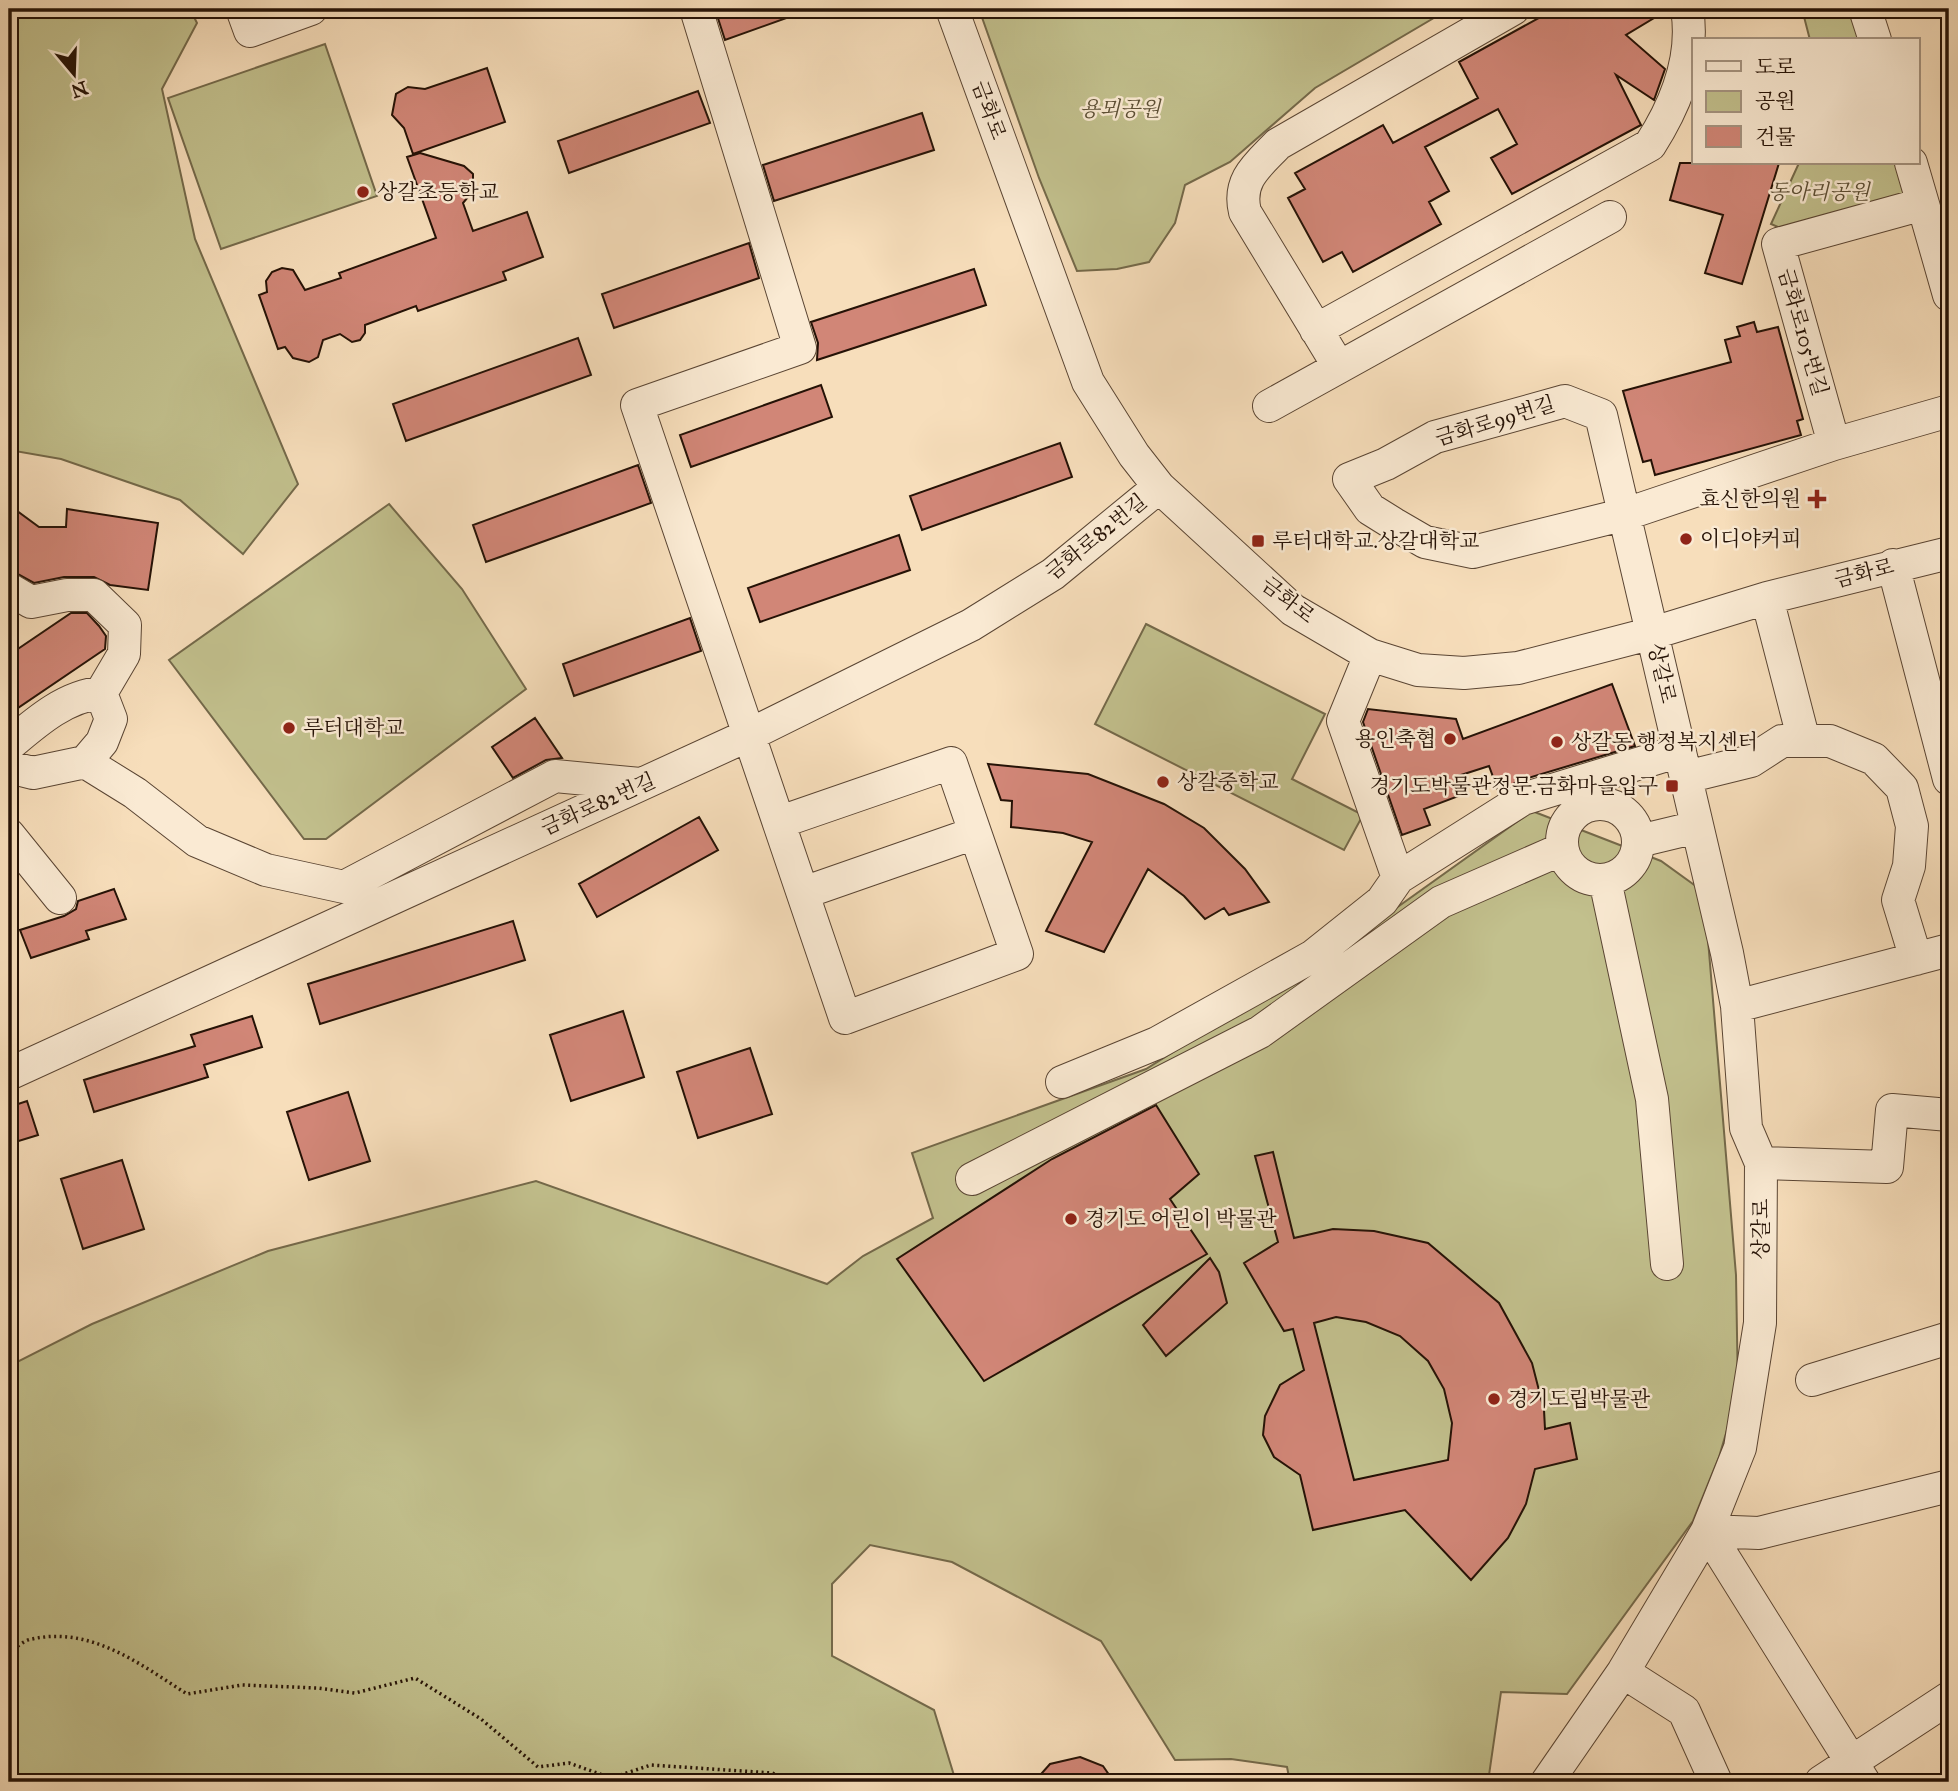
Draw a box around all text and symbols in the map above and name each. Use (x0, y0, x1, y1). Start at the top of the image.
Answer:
north arrow (38, 38, 108, 108)
legend (1692, 38, 1920, 164)
text: 도로 (1755, 54, 1796, 80)
text: N (68, 76, 91, 103)
street label: 금화로 (966, 77, 1012, 143)
text: 공원 (1755, 88, 1796, 114)
park label: 용뫼공원 (1079, 96, 1162, 122)
text: 건물 (1755, 124, 1796, 150)
place label: 상갈초등학교 (377, 179, 499, 205)
park label: 동아리공원 (1768, 179, 1871, 205)
marker: 상갈초등학교 (355, 184, 371, 200)
street label: 금화로105번길 (1772, 265, 1834, 399)
street label: 금화로99번길 (1432, 390, 1558, 452)
place label: 효신한의원 (1700, 486, 1801, 512)
street label: 금화로82번길 (1040, 488, 1152, 586)
marker: 효신한의원 (1807, 489, 1827, 509)
place label: 이디야커피 (1700, 526, 1801, 552)
place label: 루터대학교.상갈대학교 (1272, 528, 1479, 554)
marker: 이디야커피 (1678, 531, 1694, 547)
marker: 루터대학교.상갈대학교 (1250, 533, 1266, 549)
street label: 금화로 (1831, 553, 1897, 593)
street label: 금화로 (1256, 571, 1320, 629)
street label: 상갈로 (1642, 640, 1682, 706)
place label: 루터대학교 (303, 715, 404, 741)
marker: 루터대학교 (281, 720, 297, 736)
place label: 용인축협 (1355, 726, 1436, 752)
place label: 상갈동 행정복지센터 (1571, 729, 1758, 755)
marker: 용인축협 (1442, 731, 1458, 747)
marker: 상갈동 행정복지센터 (1549, 734, 1565, 750)
street label: 금화로82번길 (537, 767, 659, 841)
place label: 상갈중학교 (1177, 769, 1278, 795)
place label: 경기도박물관정문.금화마을입구 (1370, 773, 1658, 799)
marker: 상갈중학교 (1155, 774, 1171, 790)
marker: 경기도박물관정문.금화마을입구 (1664, 778, 1680, 794)
street label: 상갈로 (1748, 1199, 1774, 1259)
place label: 경기도 어린이 박물관 (1085, 1206, 1277, 1232)
marker: 경기도 어린이 박물관 (1063, 1211, 1079, 1227)
place label: 경기도립박물관 (1508, 1386, 1651, 1412)
marker: 경기도립박물관 (1486, 1391, 1502, 1407)

